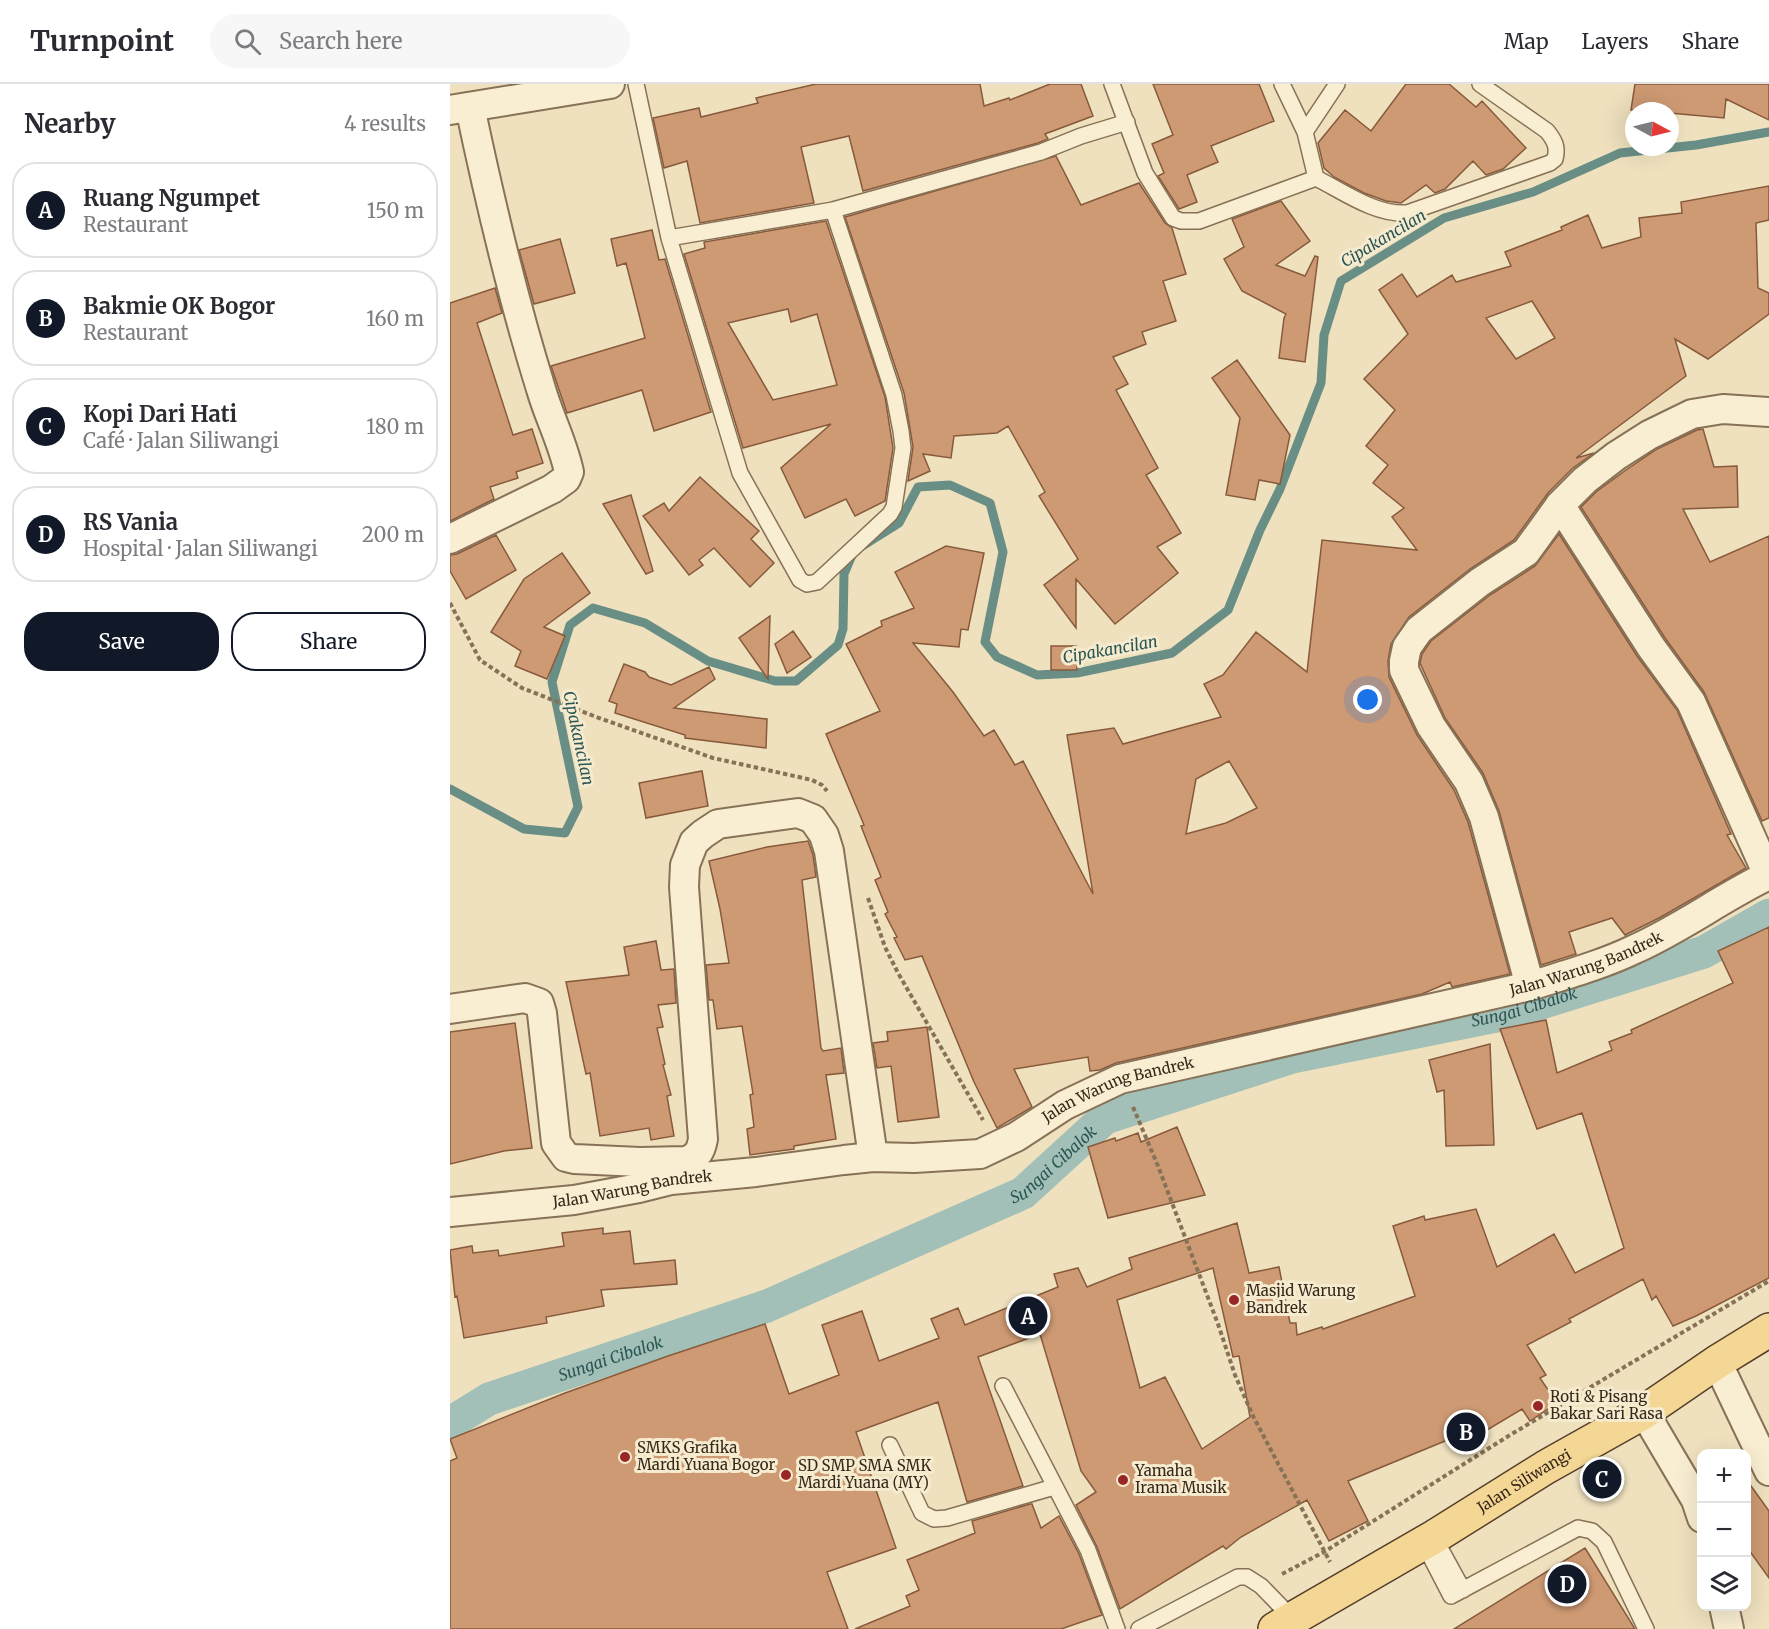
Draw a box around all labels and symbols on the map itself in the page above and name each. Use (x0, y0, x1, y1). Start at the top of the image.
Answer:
north arrow (1625, 102, 1679, 156)
water label: Cipakancilan (1337, 205, 1429, 271)
water label: Cipakancilan (1061, 631, 1159, 667)
your location (1353, 685, 1382, 714)
water label: Cipakancilan (559, 689, 599, 787)
street label: Jalan Warung Bandrek (1507, 927, 1666, 1000)
water label: Sungai Cibalok (1469, 982, 1579, 1031)
street label: Jalan Warung Bandrek (1038, 1052, 1196, 1127)
water label: Sungai Cibalok (1007, 1121, 1101, 1208)
street label: Jalan Warung Bandrek (551, 1166, 713, 1211)
place label: Masjid Warung Bandrek (1246, 1281, 1355, 1317)
marker: Masjid Warung Bandrek (1227, 1293, 1241, 1307)
pin: A (1008, 1294, 1048, 1338)
water label: Sungai Cibalok (556, 1331, 666, 1385)
place label: Roti & Pisang Bakar Sari Rasa (1550, 1387, 1663, 1423)
marker: Roti & Pisang Bakar Sari Rasa (1531, 1399, 1545, 1413)
pin: B (1446, 1410, 1486, 1454)
place label: SMKS Grafika Mardi Yuana Bogor (637, 1438, 775, 1474)
street label: Jalan Siliwangi (1473, 1445, 1575, 1517)
marker: SMKS Grafika Mardi Yuana Bogor (618, 1450, 632, 1464)
place label: SD SMP SMA SMK Mardi Yuana (MY) (798, 1456, 931, 1492)
pin: C (1582, 1456, 1622, 1502)
place label: Yamaha Irama Musik (1134, 1461, 1227, 1497)
marker: SD SMP SMA SMK Mardi Yuana (MY) (779, 1468, 793, 1482)
marker: Yamaha Irama Musik (1116, 1473, 1130, 1487)
pin: D (1548, 1562, 1586, 1606)

